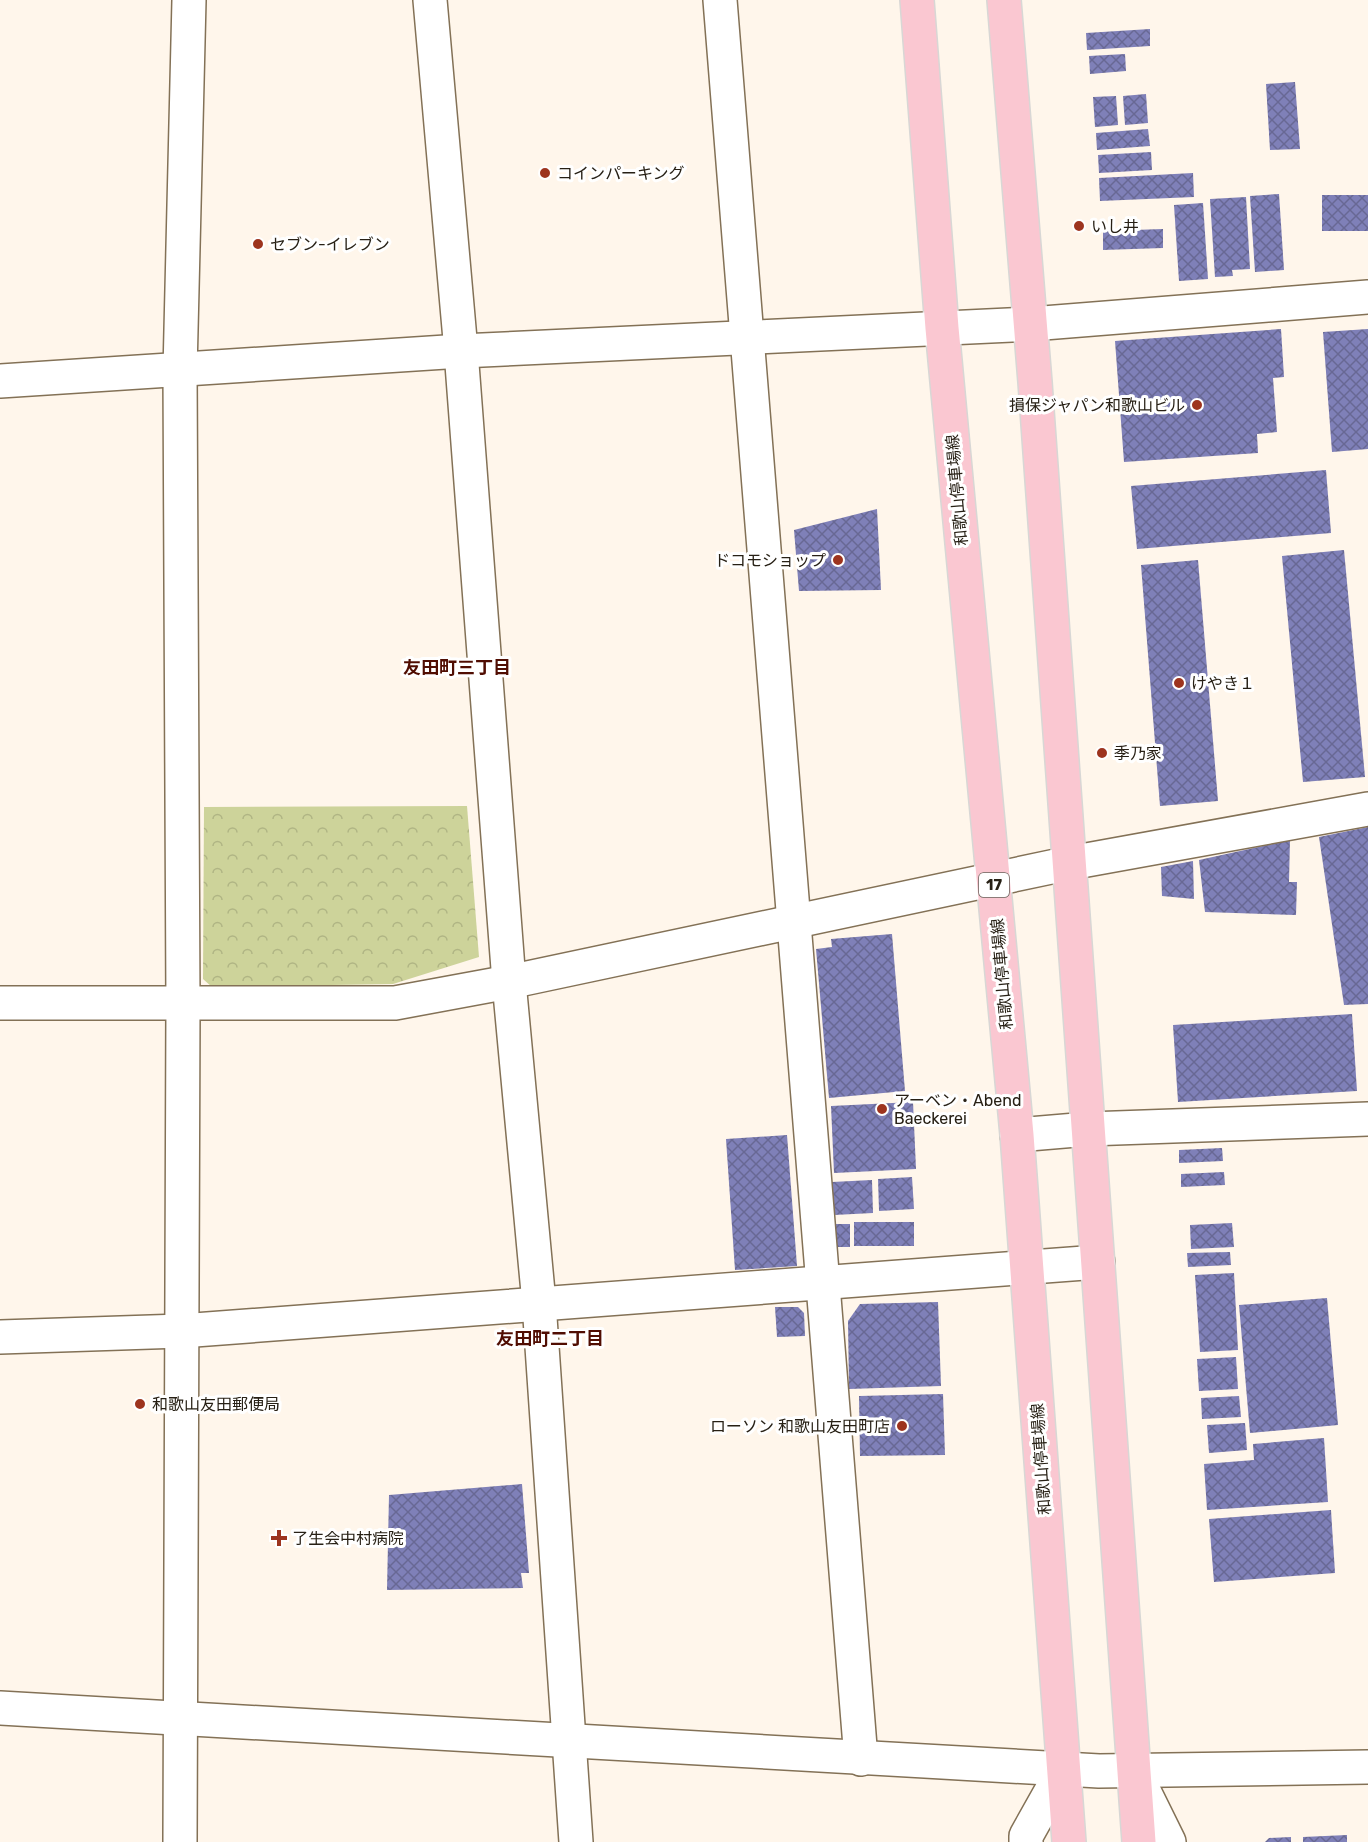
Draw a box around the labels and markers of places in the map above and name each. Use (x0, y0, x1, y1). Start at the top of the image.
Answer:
place label: コインパーキング (557, 164, 685, 183)
marker: コインパーキング (538, 166, 552, 180)
place label: いし井 (1091, 217, 1139, 236)
marker: いし井 (1072, 219, 1086, 233)
place label: セブン-イレブン (270, 235, 390, 254)
marker: セブン-イレブン (251, 237, 265, 251)
place label: 損保ジャパン和歌山ビル (1009, 396, 1185, 415)
marker: 損保ジャパン和歌山ビル (1190, 398, 1204, 412)
place label: ドコモショップ (714, 551, 826, 570)
marker: ドコモショップ (831, 553, 845, 567)
place label: けやき１ (1191, 674, 1255, 693)
marker: けやき１ (1172, 676, 1186, 690)
place label: 季乃家 (1114, 744, 1162, 763)
marker: 季乃家 (1095, 746, 1109, 760)
place label: アーベン・Abend Baeckerei (894, 1091, 1021, 1128)
marker: アーベン・Abend Baeckerei (875, 1102, 889, 1116)
place label: 和歌山友田郵便局 (152, 1395, 280, 1414)
marker: 和歌山友田郵便局 (133, 1397, 147, 1411)
place label: ローソン 和歌山友田町店 (710, 1417, 890, 1436)
marker: ローソン 和歌山友田町店 (895, 1419, 909, 1433)
marker: 了生会中村病院 (270, 1529, 288, 1547)
place label: 了生会中村病院 (292, 1529, 404, 1548)

